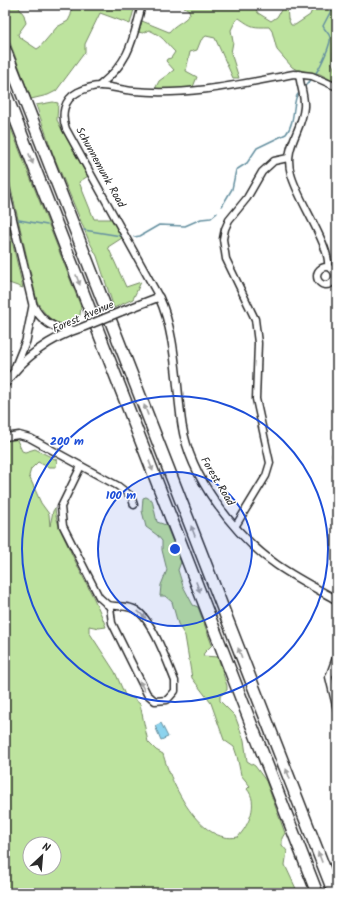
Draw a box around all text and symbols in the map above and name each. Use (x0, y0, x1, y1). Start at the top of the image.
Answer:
street label: Schunnemunk Road (70, 124, 130, 212)
one-way arrow (28, 153, 34, 165)
one-way arrow (76, 274, 82, 286)
street label: Forest Avenue (50, 296, 117, 338)
one-way arrow (142, 404, 148, 416)
text: 200 m (50, 432, 84, 451)
street label: Forest Road (195, 453, 239, 510)
one-way arrow (148, 461, 154, 473)
text: 100 m (106, 486, 136, 505)
one-way arrow (190, 525, 196, 537)
centre of rings (168, 542, 182, 556)
one-way arrow (195, 582, 201, 594)
one-way arrow (137, 610, 147, 619)
one-way arrow (237, 646, 243, 658)
one-way arrow (139, 680, 145, 692)
one-way arrow (284, 767, 290, 779)
north arrow (22, 836, 62, 876)
text: N (39, 838, 53, 858)
one-way arrow (317, 851, 323, 862)

